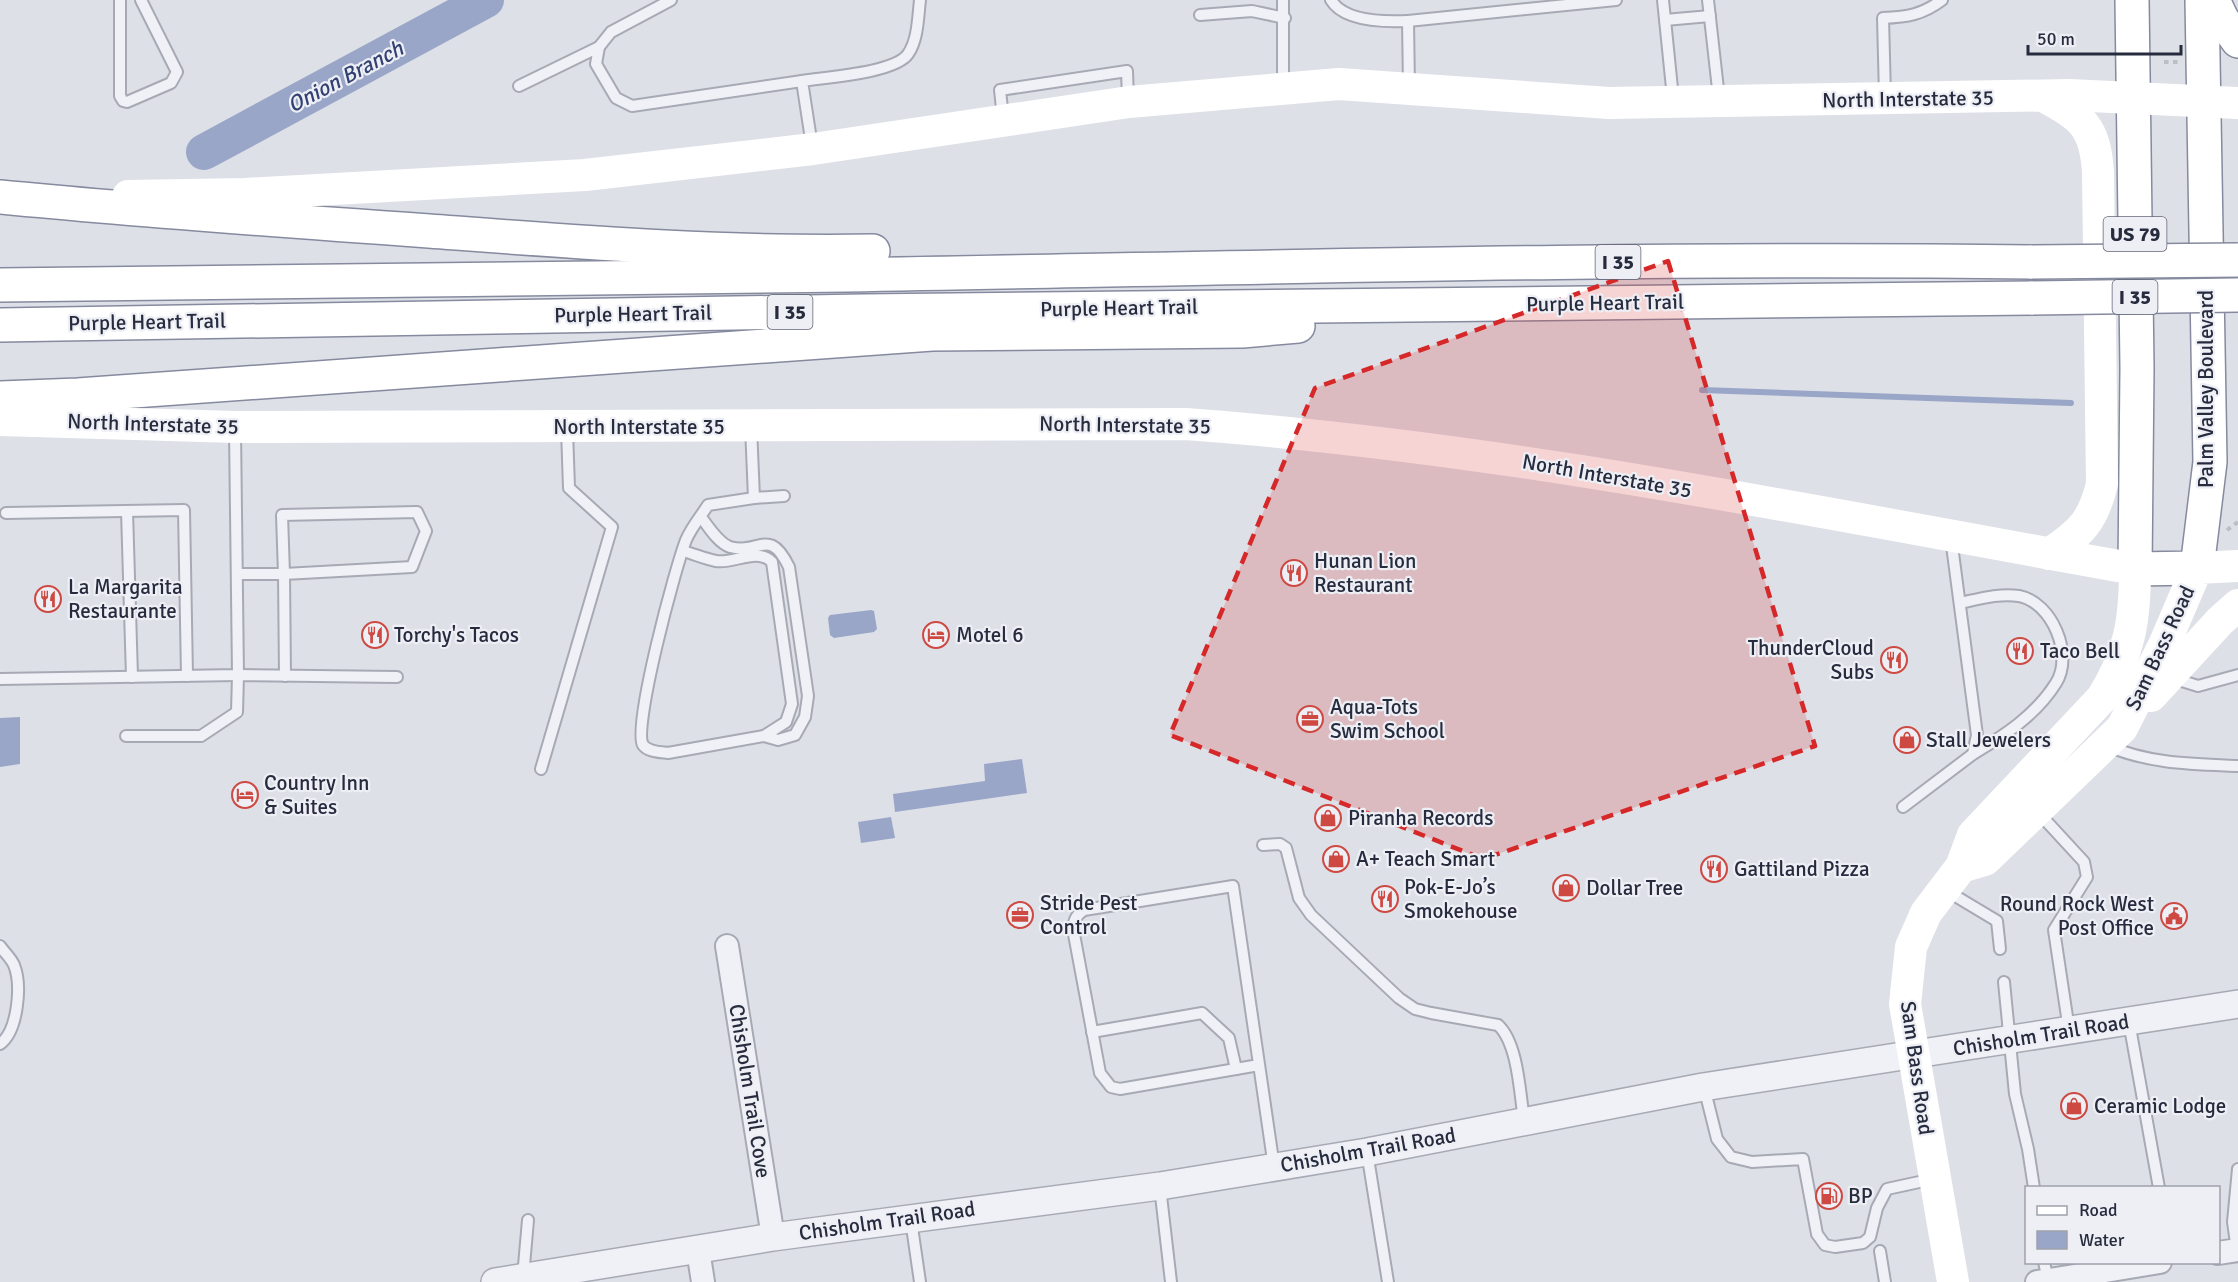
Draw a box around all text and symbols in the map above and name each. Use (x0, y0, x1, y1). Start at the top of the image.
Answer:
scale bar (2028, 18, 2181, 56)
text: 50 m (2037, 28, 2075, 50)
water label: Onion Branch (283, 34, 409, 118)
street label: North Interstate 35 (1822, 85, 1994, 113)
road number: US 79 (2104, 217, 2166, 251)
road number: I 35 (1596, 245, 1640, 279)
road number: I 35 (2112, 280, 2158, 314)
street label: Purple Heart Trail (1526, 289, 1684, 317)
street label: Palm Valley Boulevard (2193, 290, 2219, 488)
street label: Purple Heart Trail (1040, 294, 1198, 322)
road number: I 35 (768, 295, 812, 329)
street label: Purple Heart Trail (554, 300, 712, 328)
street label: Purple Heart Trail (68, 308, 226, 336)
street label: North Interstate 35 (67, 408, 239, 440)
street label: North Interstate 35 (1039, 411, 1211, 439)
street label: North Interstate 35 (553, 414, 725, 440)
street label: North Interstate 35 (1520, 448, 1694, 504)
place label: Hunan Lion Restaurant (1314, 548, 1416, 598)
restaurant icon: Hunan Lion Restaurant (1279, 558, 1309, 588)
place label: La Margarita Restaurante (68, 574, 183, 624)
street label: Sam Bass Road (2120, 581, 2200, 715)
restaurant icon: La Margarita Restaurante (33, 584, 63, 614)
restaurant icon: Torchy's Tacos (360, 620, 390, 650)
hotel icon: Motel 6 (921, 620, 951, 650)
place label: Torchy's Tacos (394, 622, 519, 648)
place label: Motel 6 (956, 622, 1023, 648)
place label: ThunderCloud Subs (1748, 635, 1874, 685)
restaurant icon: Taco Bell (2005, 636, 2035, 666)
place label: Taco Bell (2040, 638, 2120, 664)
restaurant icon: ThunderCloud Subs (1879, 645, 1909, 675)
place label: Aqua-Tots Swim School (1330, 694, 1445, 744)
office icon: Aqua-Tots Swim School (1295, 704, 1325, 734)
shop icon: Stall Jewelers (1892, 725, 1922, 755)
place label: Stall Jewelers (1926, 727, 2051, 753)
place label: Country Inn & Suites (264, 770, 370, 820)
hotel icon: Country Inn & Suites (230, 780, 260, 810)
shop icon: Piranha Records (1313, 803, 1343, 833)
place label: Piranha Records (1348, 805, 1493, 831)
shop icon: A+ Teach Smart (1321, 844, 1351, 874)
place label: A+ Teach Smart (1356, 846, 1495, 872)
restaurant icon: Gattiland Pizza (1699, 854, 1729, 884)
place label: Gattiland Pizza (1734, 856, 1870, 882)
shop icon: Dollar Tree (1551, 873, 1581, 903)
place label: Pok-E-Jo’s Smokehouse (1404, 874, 1518, 924)
place label: Dollar Tree (1586, 875, 1683, 901)
restaurant icon: Pok-E-Jo’s Smokehouse (1370, 884, 1400, 914)
place label: Stride Pest Control (1040, 890, 1137, 940)
place label: Round Rock West Post Office (2000, 891, 2154, 941)
office icon: Stride Pest Control (1005, 900, 1035, 930)
public building icon: Round Rock West Post Office (2159, 901, 2189, 931)
street label: Sam Bass Road (1895, 999, 1939, 1137)
street label: Chisholm Trail Cove (723, 1002, 777, 1180)
street label: Chisholm Trail Road (1951, 1008, 2131, 1062)
shop icon: Ceramic Lodge (2059, 1091, 2089, 1121)
place label: Ceramic Lodge (2094, 1093, 2226, 1119)
street label: Chisholm Trail Road (1278, 1122, 1458, 1178)
fuel station icon: BP (1814, 1181, 1844, 1211)
place label: BP (1848, 1183, 1873, 1209)
legend (2025, 1186, 2220, 1264)
street label: Chisholm Trail Road (797, 1196, 977, 1246)
text: Road (2079, 1199, 2118, 1221)
text: Water (2079, 1229, 2125, 1251)

